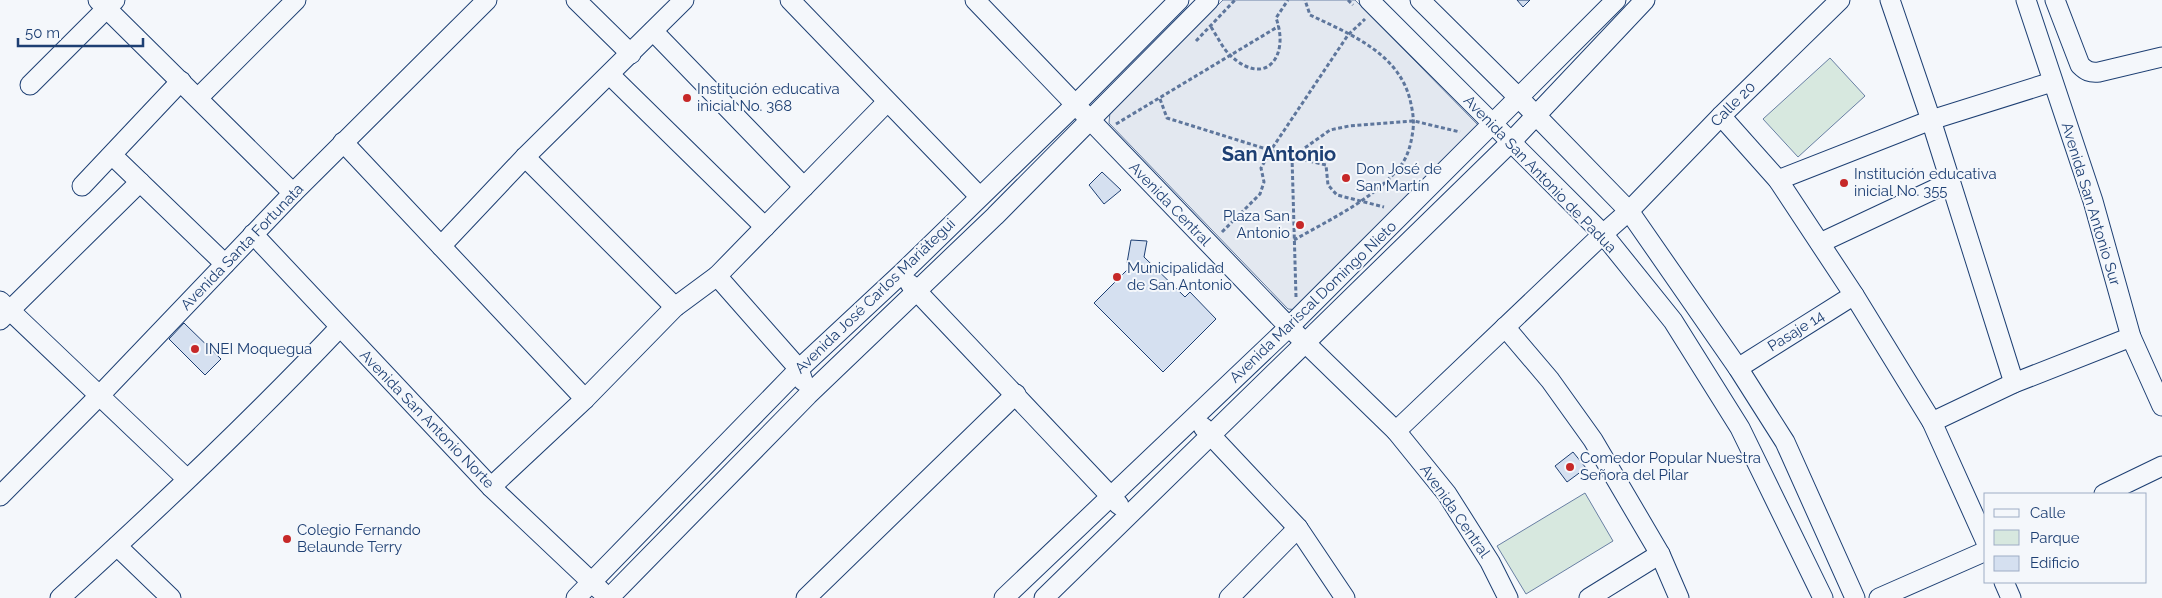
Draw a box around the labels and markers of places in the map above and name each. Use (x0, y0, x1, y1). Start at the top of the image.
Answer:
place label: Institución educativa inicial No. 368 (697, 80, 840, 115)
marker: Institución educativa inicial No. 368 (681, 92, 693, 104)
place label: Don José de San Martín (1356, 160, 1442, 195)
place label: Institución educativa inicial No. 355 (1854, 165, 1997, 200)
marker: Don José de San Martín (1340, 172, 1352, 184)
marker: Institución educativa inicial No. 355 (1838, 177, 1850, 189)
place label: Plaza San Antonio (1223, 207, 1290, 242)
marker: Plaza San Antonio (1294, 219, 1306, 231)
place label: Municipalidad de San Antonio (1127, 259, 1232, 294)
marker: Municipalidad de San Antonio (1111, 271, 1123, 283)
place label: INEI Moquegua (205, 340, 312, 358)
marker: INEI Moquegua (189, 343, 201, 355)
place label: Comedor Popular Nuestra Señora del Pilar (1580, 449, 1761, 484)
marker: Comedor Popular Nuestra Señora del Pilar (1564, 461, 1576, 473)
place label: Colegio Fernando Belaunde Terry (297, 521, 421, 556)
marker: Colegio Fernando Belaunde Terry (281, 533, 293, 545)

